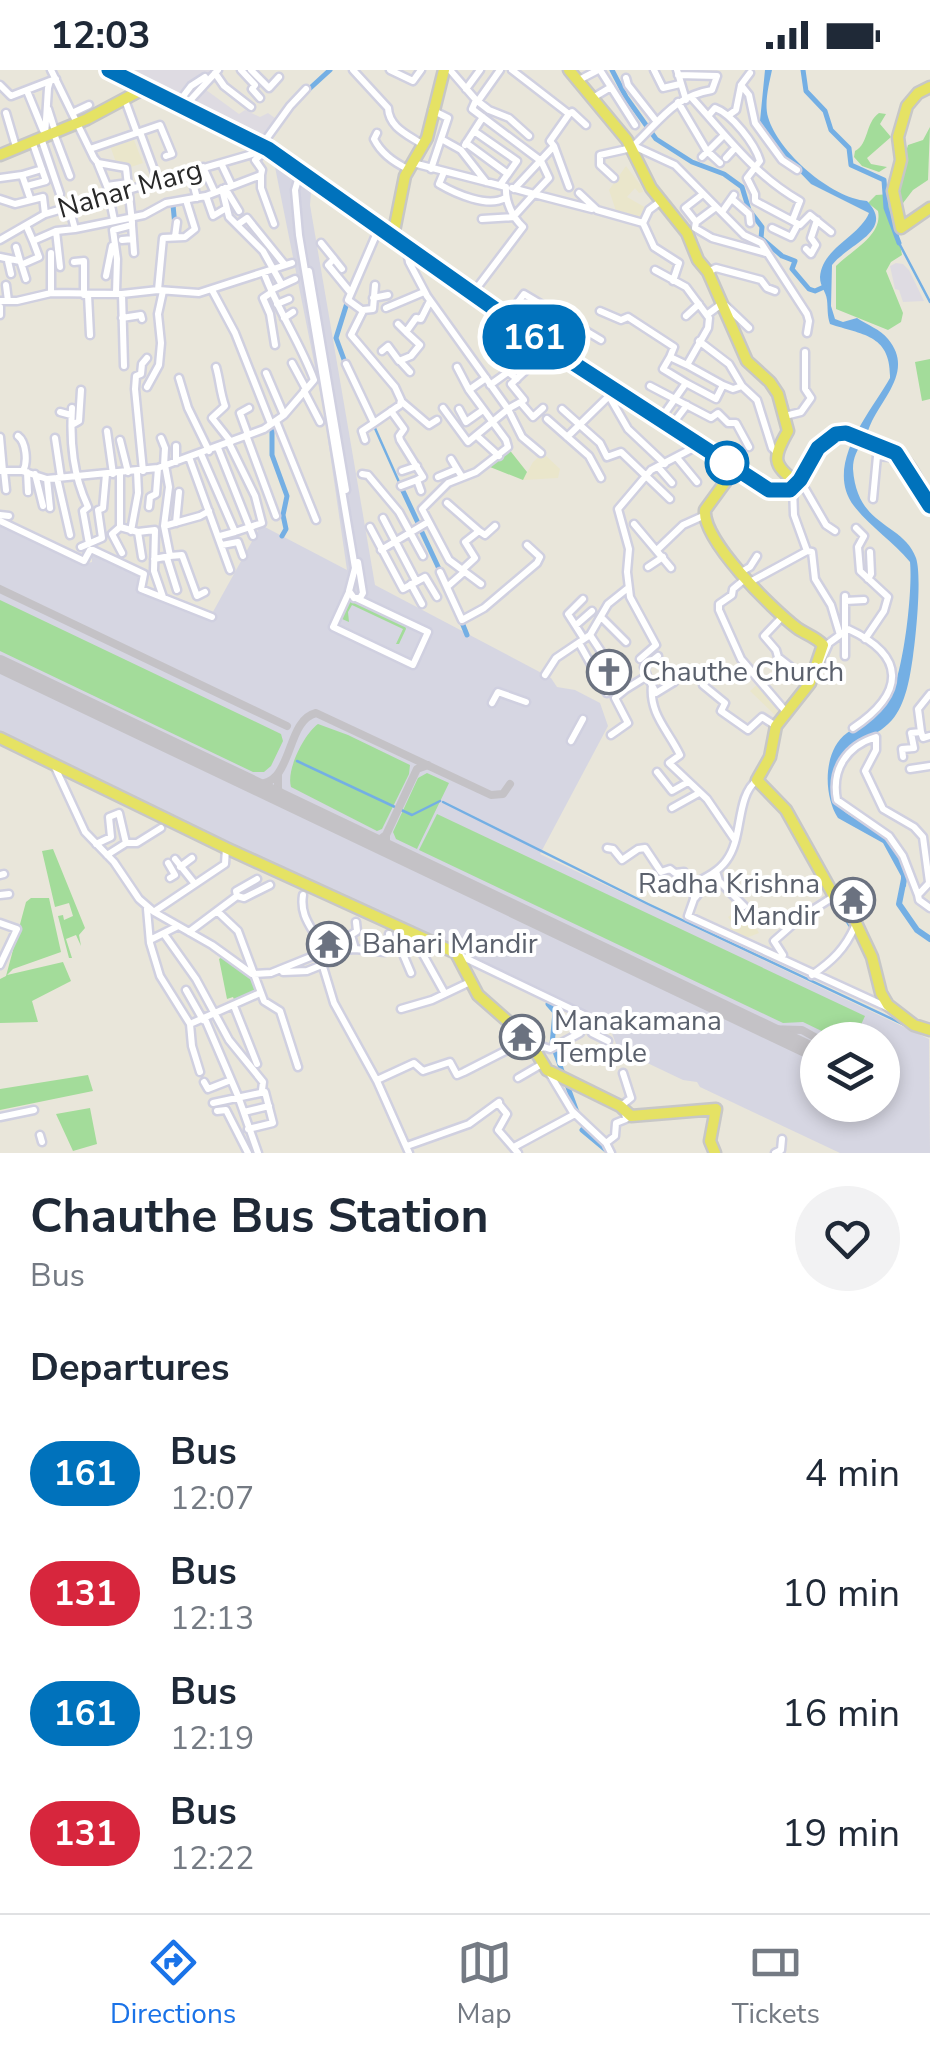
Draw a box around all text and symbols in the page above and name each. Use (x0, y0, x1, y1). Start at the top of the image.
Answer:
text: 12:03 (50, 10, 151, 61)
street label: Nahar Marg (53, 150, 207, 228)
line badge: 161 (476, 304, 592, 370)
text: 161 (502, 314, 566, 361)
unlabelled marker (706, 442, 748, 484)
church icon: Chauthe Church (586, 649, 632, 695)
place label: Chauthe Church (642, 653, 844, 691)
place label: Radha Krishna Mandir (638, 865, 820, 935)
temple icon: Radha Krishna Mandir (830, 877, 876, 923)
temple icon: Bahari Mandir (306, 921, 352, 967)
place label: Bahari Mandir (362, 925, 538, 963)
place label: Manakamana Temple (554, 1002, 722, 1072)
temple icon: Manakamana Temple (499, 1014, 545, 1060)
map controls (800, 1022, 900, 1122)
button: layers (800, 1022, 900, 1122)
text: Chauthe Bus Station (30, 1183, 489, 1249)
button: heart (795, 1186, 900, 1291)
text: Bus (30, 1254, 85, 1297)
text: Departures (30, 1342, 229, 1393)
text: Bus (170, 1426, 237, 1477)
text: 4 min (805, 1448, 900, 1499)
text: 161 (53, 1450, 117, 1497)
text: 12:07 (170, 1477, 254, 1520)
text: Bus (170, 1546, 237, 1597)
text: 10 min (782, 1568, 900, 1619)
text: 131 (53, 1570, 117, 1617)
text: 12:13 (170, 1597, 254, 1640)
text: Bus (170, 1666, 237, 1717)
text: 16 min (782, 1688, 900, 1739)
text: 161 (53, 1690, 117, 1737)
text: 12:19 (170, 1717, 254, 1760)
text: Bus (170, 1786, 237, 1837)
text: 19 min (782, 1808, 900, 1859)
text: 131 (53, 1810, 117, 1857)
text: 12:22 (170, 1837, 254, 1880)
tab: Directions (110, 1935, 236, 2033)
tab: Map (456, 1935, 512, 2033)
tab: Tickets (732, 1935, 820, 2033)

